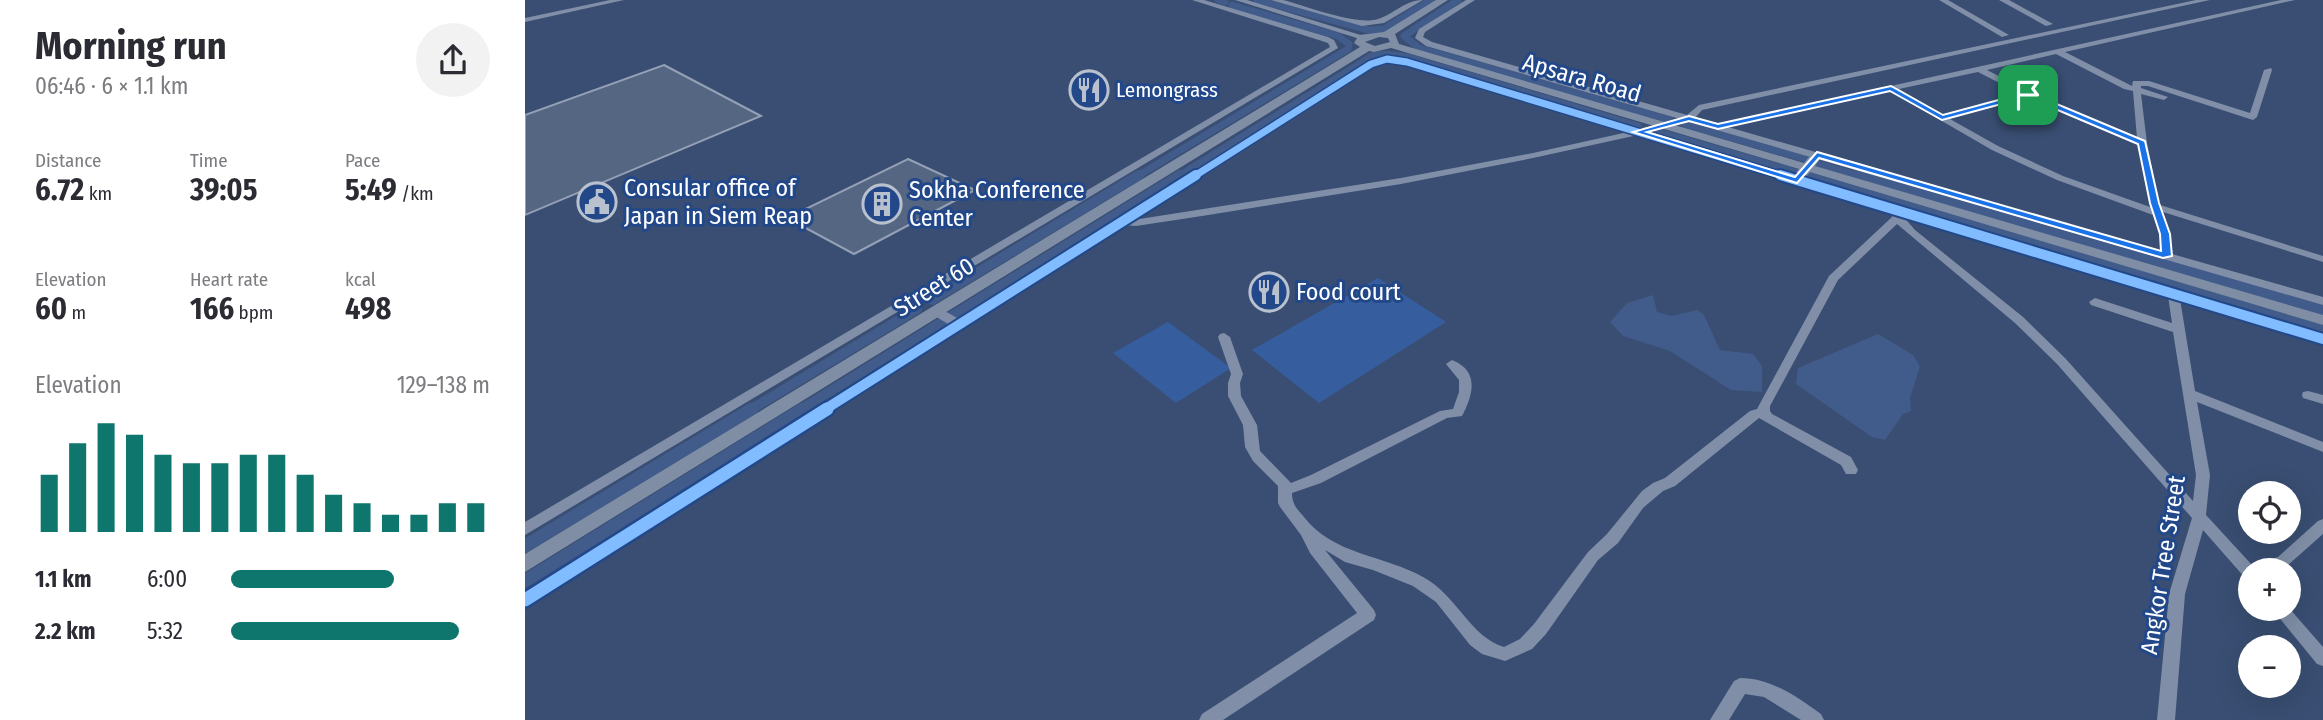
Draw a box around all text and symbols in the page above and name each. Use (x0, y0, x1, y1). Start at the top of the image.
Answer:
text: Morning run (35, 23, 227, 69)
button: share (416, 23, 490, 97)
street label: Apsara Road (1519, 48, 1645, 108)
pin (1998, 65, 2058, 125)
restaurant icon: Lemongrass (1068, 69, 1110, 111)
text: 06:46 · 6 × 1.1 km (35, 72, 188, 100)
icon: arrive (2009, 76, 2047, 114)
place label: Lemongrass (1116, 77, 1218, 103)
text: Distance (35, 149, 102, 172)
text: Time (190, 149, 228, 172)
text: Pace (345, 149, 380, 172)
text: 6.72 (35, 172, 84, 208)
text: 39:05 (190, 172, 257, 208)
text: 5:49 (345, 172, 397, 208)
place label: Consular office of Japan in Siem Reap (624, 174, 812, 230)
place label: Sokha Conference Center (909, 176, 1085, 232)
public building icon: Consular office of Japan in Siem Reap (576, 181, 618, 223)
text: km (84, 182, 112, 205)
text: /km (397, 182, 434, 205)
building icon: Sokha Conference Center (861, 183, 903, 225)
street label: Street 60 (889, 252, 979, 322)
text: Elevation (35, 268, 107, 291)
text: Heart rate (190, 268, 268, 291)
text: kcal (345, 268, 376, 291)
restaurant icon: Food court (1248, 271, 1290, 313)
place label: Food court (1296, 278, 1401, 306)
text: 60 (35, 291, 67, 327)
text: 166 (190, 291, 234, 327)
text: 498 (345, 291, 391, 327)
text: m (67, 301, 86, 324)
text: bpm (234, 301, 273, 324)
text: Elevation (35, 371, 122, 399)
text: 129–138 m (397, 371, 490, 399)
street label: Angkor Tree Street (2135, 473, 2191, 656)
map controls (2238, 481, 2301, 698)
button: locate (2238, 481, 2301, 544)
button: + (2238, 558, 2301, 621)
text: 1.1 km (35, 565, 91, 593)
text: 6:00 (147, 565, 187, 593)
text: 2.2 km (35, 617, 96, 645)
text: 5:32 (147, 617, 183, 645)
button: − (2238, 635, 2301, 698)

